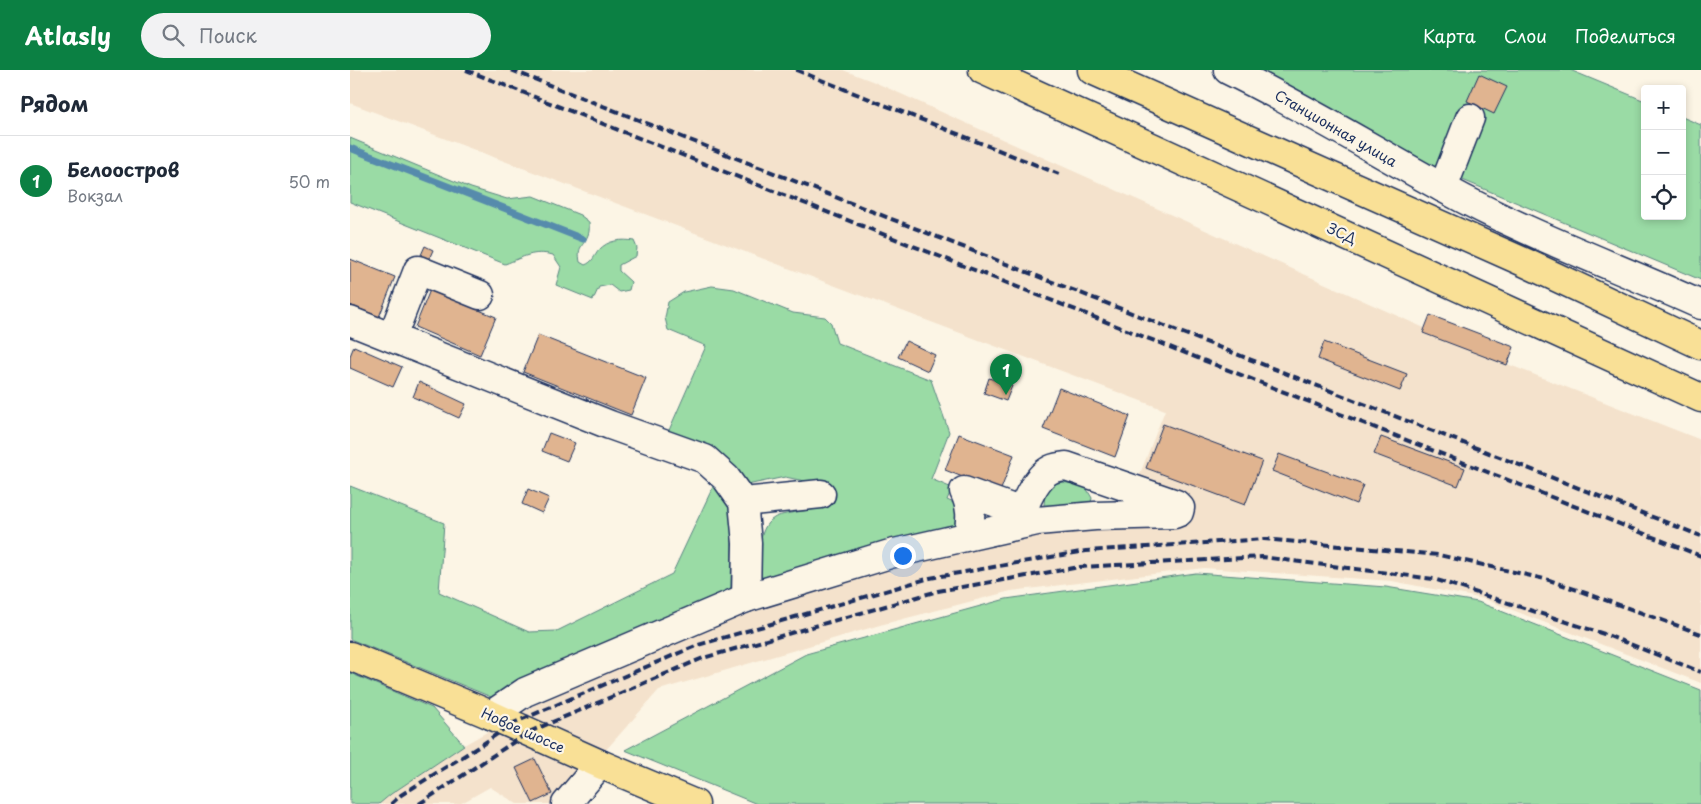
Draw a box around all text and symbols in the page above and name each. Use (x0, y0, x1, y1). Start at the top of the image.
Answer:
search box (141, 13, 491, 58)
text: Atlasly (25, 17, 111, 53)
icon: search (159, 21, 187, 49)
text: Поиск (199, 21, 257, 49)
text: Карта (1423, 22, 1476, 49)
text: Слои (1504, 22, 1547, 49)
text: Поделиться (1575, 22, 1676, 49)
street label: Станционная улица (1271, 84, 1401, 172)
map controls (1641, 85, 1686, 220)
button: + (1641, 85, 1686, 130)
text: Рядом (20, 87, 88, 119)
button: − (1641, 130, 1686, 175)
text: Белоостров (67, 155, 179, 183)
text: 1 (32, 169, 40, 193)
text: 50 m (289, 169, 330, 193)
button: locate (1641, 175, 1686, 220)
text: Вокзал (67, 183, 123, 207)
street label: ЗСД (1324, 217, 1360, 249)
pin: 1 (990, 354, 1022, 395)
your location (890, 543, 916, 569)
street label: Новое шоссе (478, 702, 568, 758)

